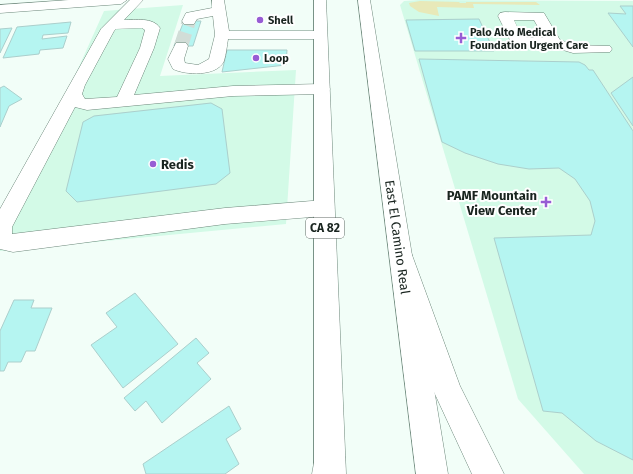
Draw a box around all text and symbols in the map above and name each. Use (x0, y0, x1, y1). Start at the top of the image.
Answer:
place label: Shell (268, 14, 294, 27)
marker: Shell (255, 15, 265, 25)
place label: Palo Alto Medical Foundation Urgent Care (470, 26, 588, 52)
marker: Palo Alto Medical Foundation Urgent Care (455, 32, 467, 44)
place label: Loop (264, 52, 289, 65)
marker: Loop (251, 53, 261, 63)
place label: Redis (161, 157, 194, 172)
marker: Redis (148, 159, 158, 169)
street label: East El Camino Real (382, 179, 413, 295)
place label: PAMF Mountain View Center (447, 188, 538, 218)
marker: PAMF Mountain View Center (540, 196, 552, 208)
road number: CA 82 (306, 218, 344, 238)

